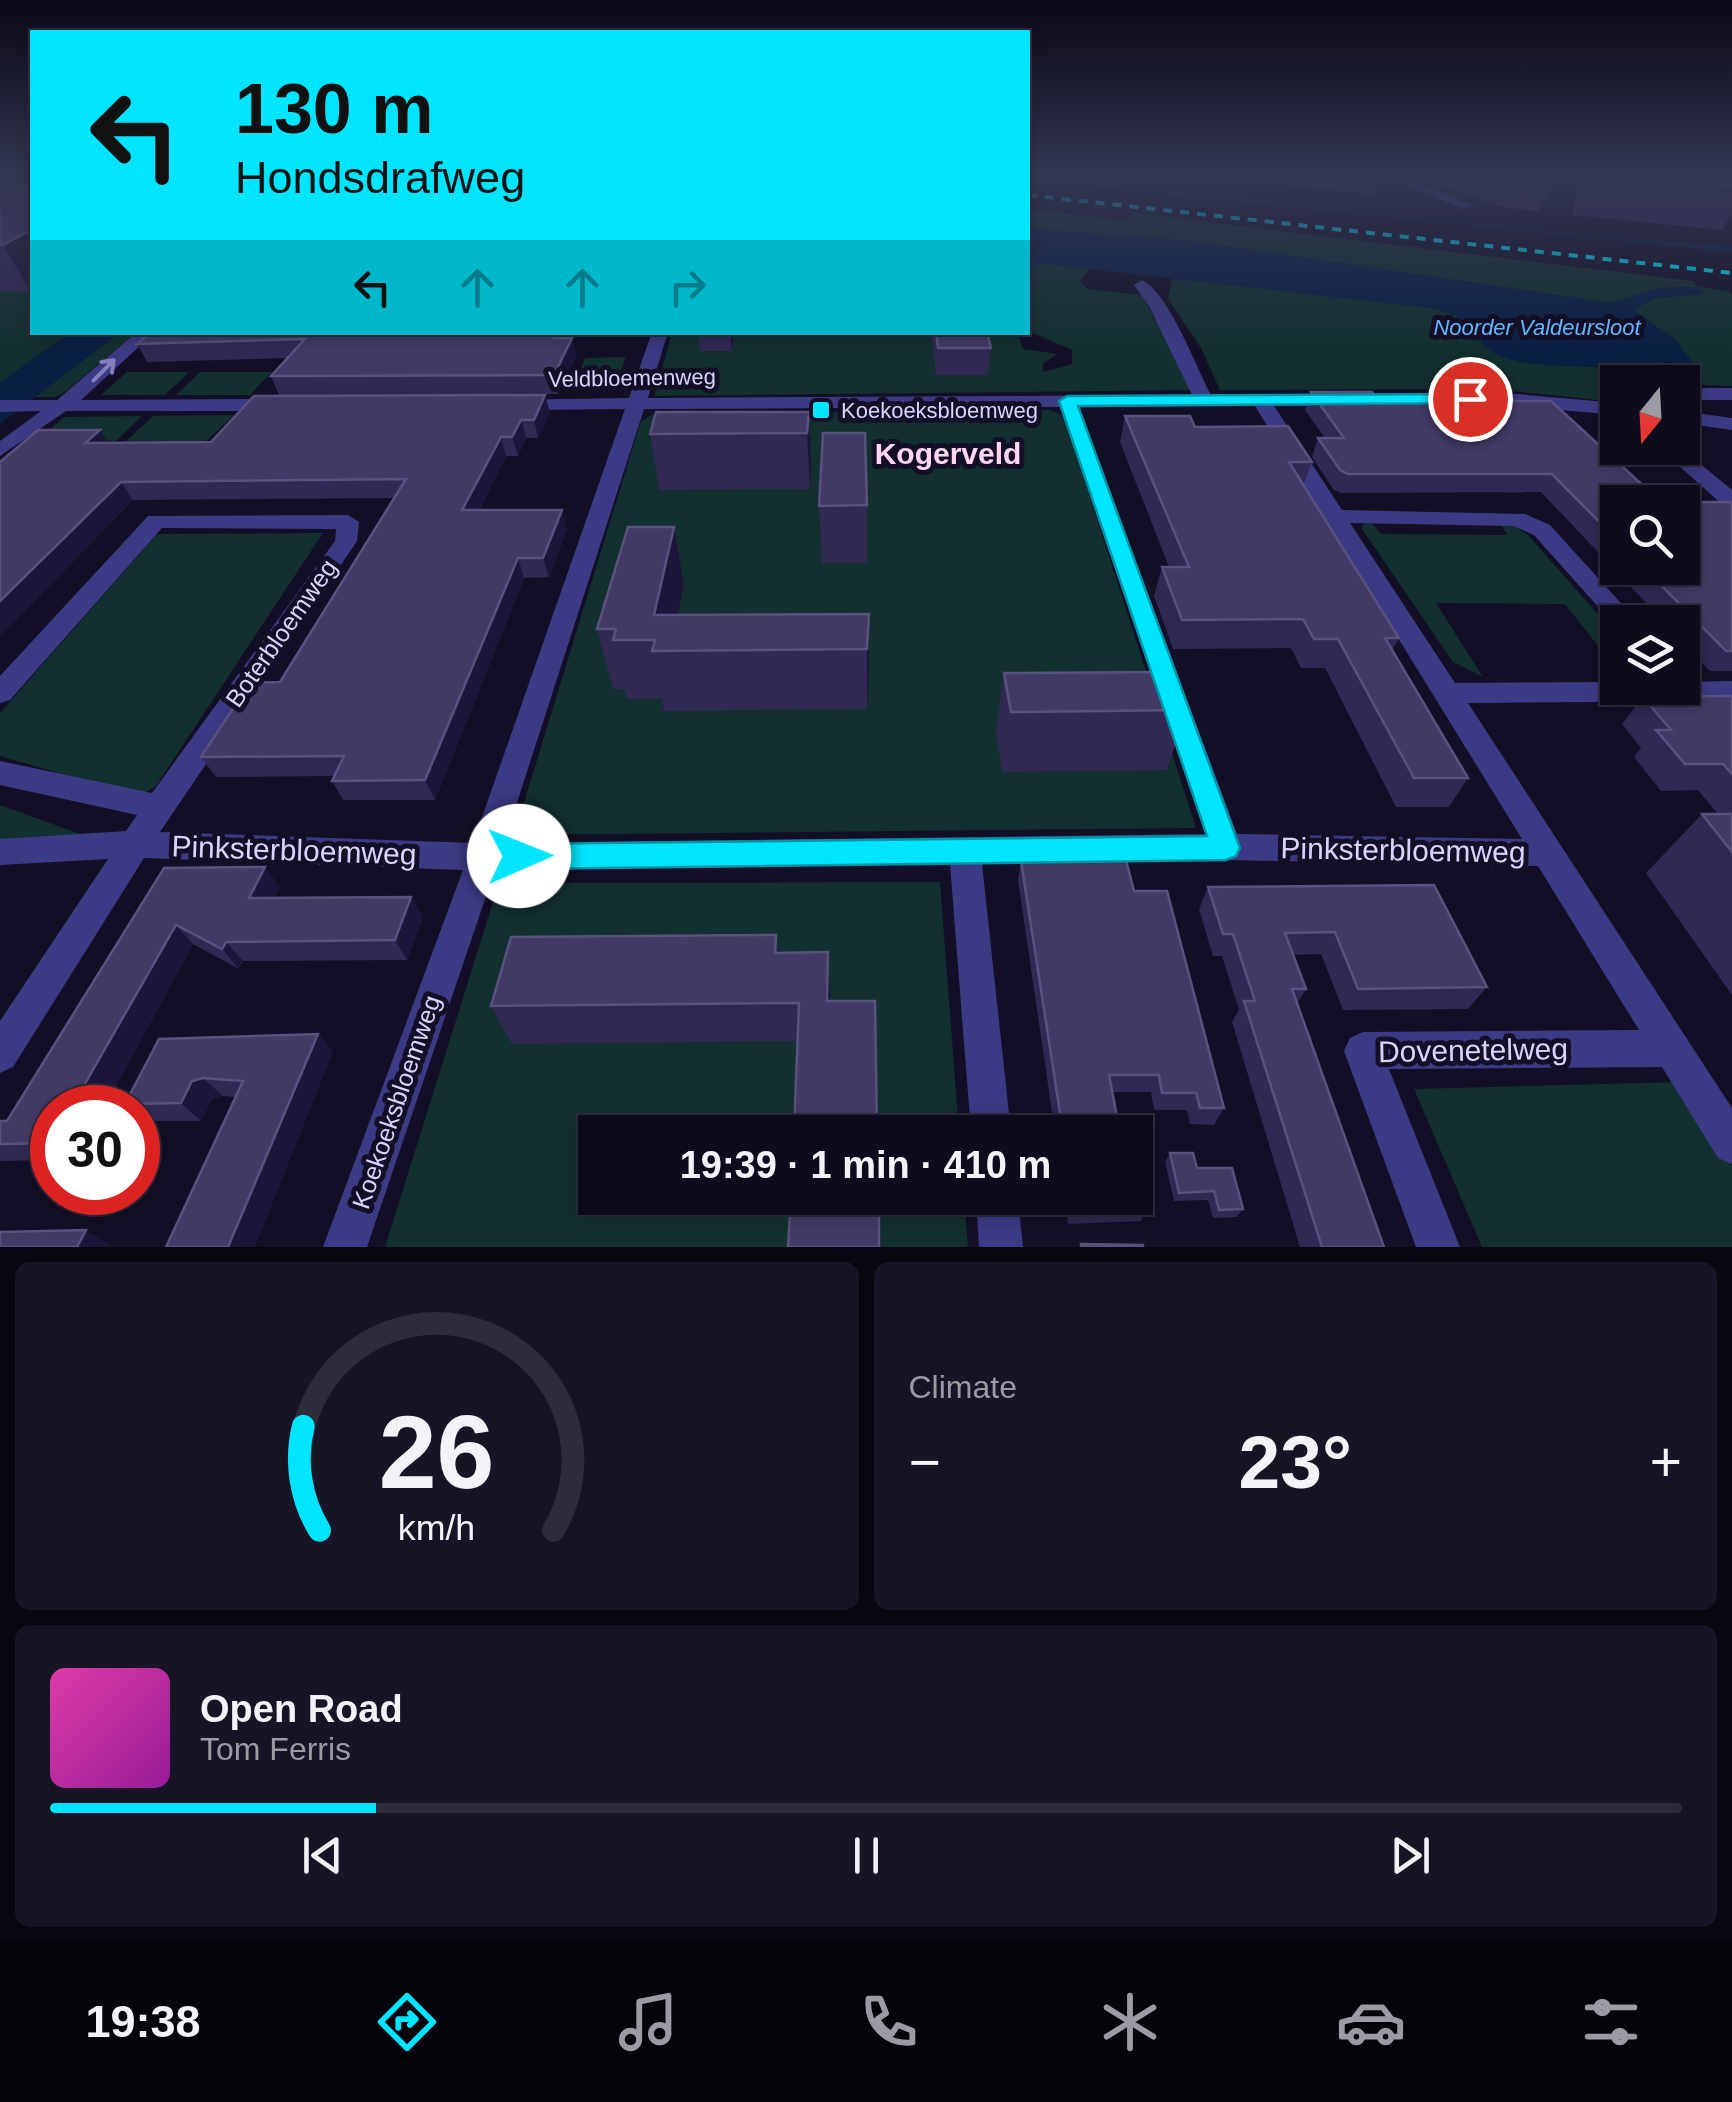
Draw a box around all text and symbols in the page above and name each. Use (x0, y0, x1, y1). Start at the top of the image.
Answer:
icon: left (70, 70, 200, 200)
text: 130 m (235, 70, 433, 148)
text: Hondsdrafweg (235, 152, 525, 203)
icon: left (345, 260, 400, 315)
icon: ahead (450, 260, 505, 315)
icon: ahead (555, 260, 610, 315)
icon: right (660, 260, 715, 315)
water label: Noorder Valdeursloot (1433, 315, 1641, 340)
pin (1428, 357, 1513, 442)
one-way arrow (91, 358, 116, 383)
street label: Veldbloemenweg (548, 364, 716, 392)
north arrow (1600, 365, 1700, 465)
map controls (1600, 365, 1700, 705)
icon: arrive (1443, 372, 1498, 427)
place label: Koekoeksbloemweg (841, 398, 1038, 423)
marker: Koekoeksbloemweg (810, 399, 832, 421)
district label: Kogerveld (875, 437, 1021, 470)
button: search (1600, 485, 1700, 585)
street label: Boterbloemweg (220, 554, 342, 712)
button: layers (1600, 605, 1700, 705)
position arrow (467, 804, 571, 908)
street label: Pinksterbloemweg (171, 829, 417, 871)
street label: Pinksterbloemweg (1280, 831, 1526, 869)
street label: Koekoeksbloemweg (346, 992, 446, 1212)
street label: Dovenetelweg (1378, 1032, 1568, 1068)
speed limit sign: 30 (30, 1085, 160, 1215)
text: 19:39 · 1 min · 410 m (680, 1144, 1051, 1186)
text: Climate (909, 1369, 1017, 1405)
text: 26 (379, 1394, 495, 1510)
text: 23° (1239, 1420, 1352, 1504)
text: − (909, 1431, 941, 1493)
text: + (1650, 1431, 1682, 1493)
text: km/h (398, 1508, 475, 1548)
text: Open Road (200, 1688, 403, 1730)
text: Tom Ferris (200, 1731, 351, 1767)
icon: previous (295, 1828, 350, 1883)
icon: pause (839, 1828, 894, 1883)
icon: next (1383, 1828, 1438, 1883)
icon: directions (372, 1987, 442, 2057)
icon: music (613, 1987, 683, 2057)
icon: phone (854, 1987, 924, 2057)
icon: climate (1095, 1987, 1165, 2057)
icon: car (1336, 1987, 1406, 2057)
icon: filters (1576, 1987, 1646, 2057)
text: 19:38 (85, 1996, 201, 2047)

